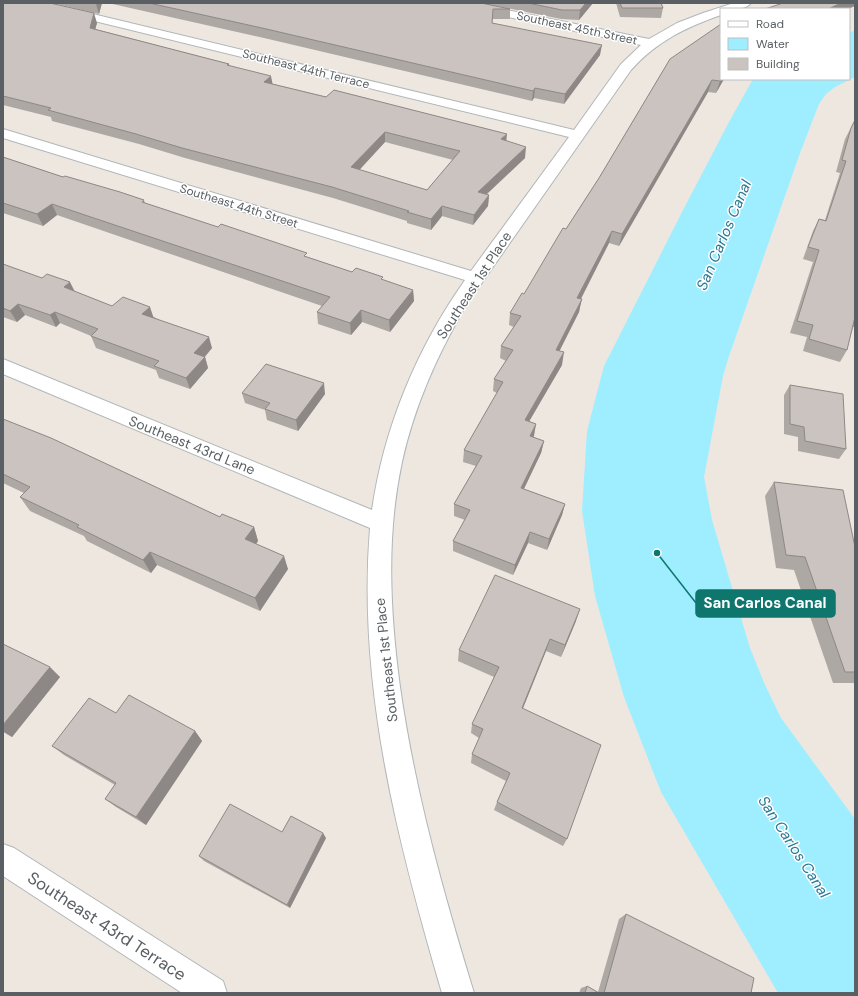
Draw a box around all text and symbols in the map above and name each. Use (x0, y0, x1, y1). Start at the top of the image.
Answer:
street label: Southeast 45th Street (515, 7, 639, 49)
legend (720, 8, 850, 80)
text: Road (756, 16, 784, 32)
text: Water (756, 36, 790, 52)
street label: Southeast 44th Terrace (241, 45, 371, 93)
text: Building (756, 56, 800, 72)
water label: San Carlos Canal (692, 176, 756, 293)
street label: Southeast 44th Street (178, 180, 300, 232)
street label: Southeast 1st Place (433, 228, 516, 342)
street label: Southeast 43rd Lane (126, 411, 258, 479)
callout: San Carlos Canal (696, 590, 835, 617)
text: San Carlos Canal (703, 593, 827, 613)
street label: Southeast 1st Place (371, 597, 401, 723)
water label: San Carlos Canal (754, 792, 835, 902)
street label: Southeast 43rd Terrace (24, 866, 190, 986)

